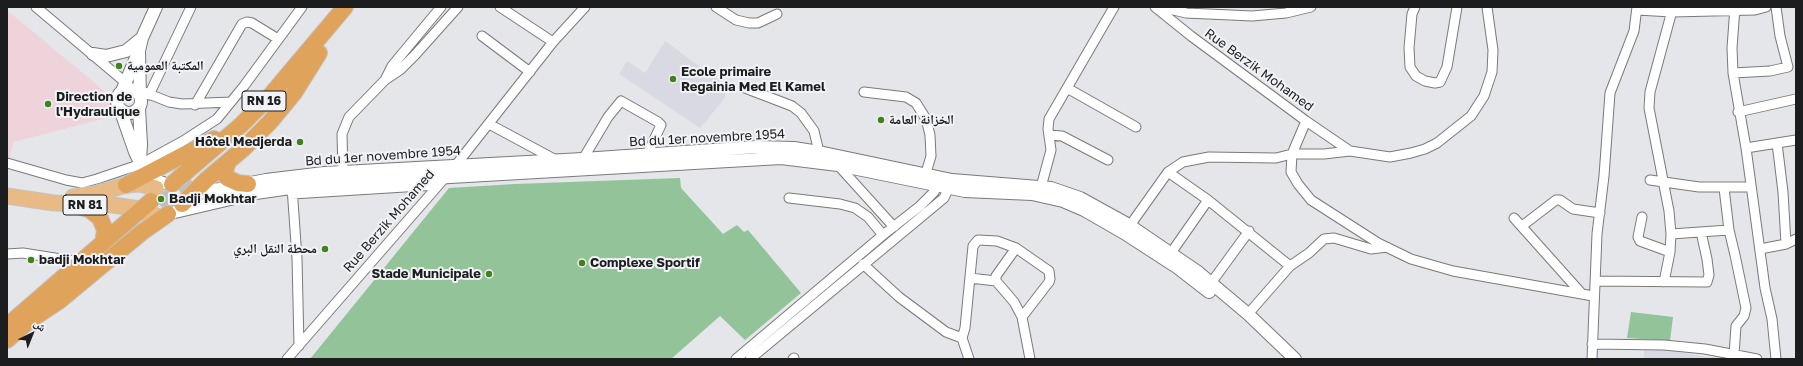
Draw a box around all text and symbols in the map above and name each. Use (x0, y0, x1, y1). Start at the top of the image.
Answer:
street label: Rue Berzik Mohamed (1202, 25, 1316, 115)
place label: المكتبة العمومية (127, 58, 204, 74)
marker: المكتبة العمومية (114, 61, 124, 71)
place label: Ecole primaire Regainia Med El Kamel (681, 64, 825, 95)
marker: Ecole primaire Regainia Med El Kamel (668, 74, 678, 84)
place label: Direction de l'Hydraulique (56, 89, 140, 120)
road number: RN 16 (242, 91, 286, 111)
marker: Direction de l'Hydraulique (43, 99, 53, 109)
place label: الخزانة العامة (889, 112, 954, 128)
marker: الخزانة العامة (876, 115, 886, 125)
street label: Bd du 1er novembre 1954 (629, 126, 785, 150)
place label: Hôtel Medjerda (195, 134, 292, 150)
marker: Hôtel Medjerda (295, 137, 305, 147)
street label: Bd du 1er novembre 1954 (305, 143, 461, 169)
street label: Rue Berzik Mohamed (340, 167, 438, 275)
place label: Badji Mokhtar (169, 191, 257, 207)
marker: Badji Mokhtar (156, 194, 166, 204)
road number: RN 81 (63, 195, 107, 215)
place label: محطة النقل البري (233, 241, 317, 257)
marker: محطة النقل البري (320, 244, 330, 254)
place label: badji Mokhtar (39, 252, 125, 268)
marker: badji Mokhtar (26, 255, 36, 265)
place label: Complexe Sportif (590, 255, 700, 271)
marker: Complexe Sportif (577, 258, 587, 268)
place label: Stade Municipale (372, 266, 481, 282)
marker: Stade Municipale (484, 269, 494, 279)
north arrow (12, 314, 52, 354)
text: ش (32, 316, 49, 334)

